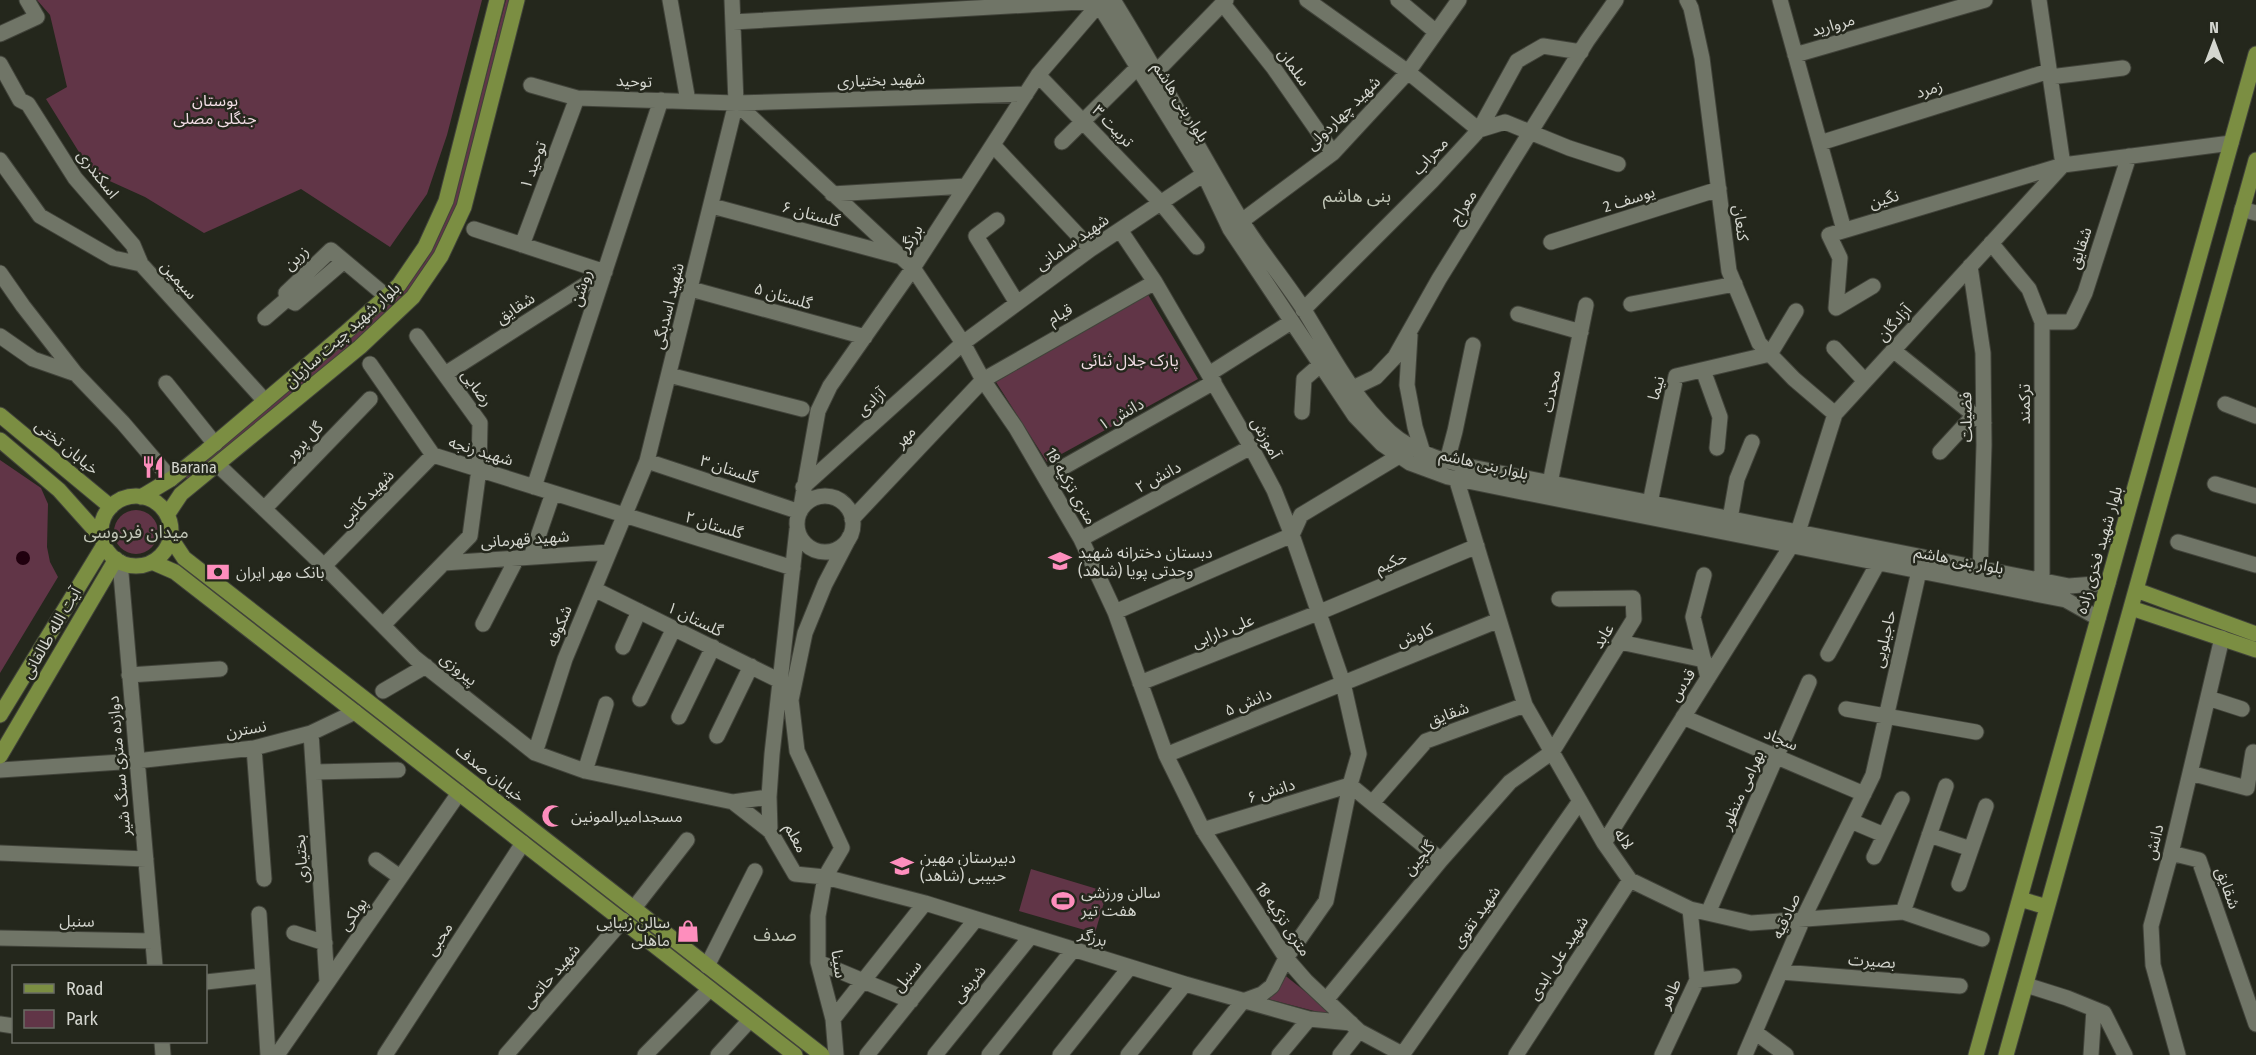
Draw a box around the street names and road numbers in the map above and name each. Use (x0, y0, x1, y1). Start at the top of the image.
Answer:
street label: مروارید (1809, 10, 1857, 40)
street label: سلمان (1274, 44, 1314, 90)
street label: بلوار بنی هاشم (1146, 58, 1213, 147)
street label: شهید بختیاری (837, 69, 925, 91)
street label: توحید (616, 71, 653, 91)
street label: شهید چهاردولی (1302, 72, 1385, 155)
street label: زمرد (1913, 76, 1945, 102)
street label: تربیت ۳ (1088, 101, 1138, 151)
street label: محراب (1408, 133, 1452, 179)
street label: توحید ۱ (516, 138, 550, 191)
street label: اسکندری (73, 146, 123, 202)
street label: یوسف 2 (1601, 182, 1657, 216)
street label: معراج (1445, 186, 1483, 229)
street label: نگین (1867, 186, 1901, 212)
street label: گلستان ۶ (780, 197, 843, 231)
street label: کنعان (1729, 204, 1753, 242)
street label: شهید سامانی (1032, 210, 1112, 274)
street label: برزگر (895, 221, 927, 256)
street label: شقایق (2064, 225, 2097, 272)
street label: زرین (279, 242, 313, 274)
street label: سیمین (157, 257, 201, 303)
street label: شهید اسدبگی (648, 261, 688, 351)
street label: روشن (566, 267, 596, 309)
street label: بلوار شهید چیت سازیان (280, 278, 404, 393)
street label: گلستان ۵ (752, 279, 815, 313)
street label: شقایق (492, 288, 539, 328)
street label: قیام (1044, 300, 1077, 331)
street label: آزادگان (1873, 300, 1916, 345)
street label: رضایی (457, 366, 497, 410)
street label: محدث (1538, 368, 1564, 414)
street label: نیما (1644, 374, 1668, 402)
street label: آزادی (852, 383, 891, 420)
street label: ترکمند (2015, 384, 2034, 424)
street label: فضیلت (1956, 392, 1976, 442)
street label: دانش ۱ (1095, 394, 1147, 434)
street label: آموزش (1247, 414, 1286, 463)
street label: خیابان تختی (31, 416, 103, 478)
street label: گل پرور (280, 418, 328, 466)
street label: مهر (890, 422, 920, 453)
street label: شهید رنجه (446, 432, 516, 470)
street label: 18 متری تزکیه (1041, 444, 1101, 528)
street label: بلوار بنی هاشم (1437, 445, 1530, 486)
street label: گلستان ۳ (698, 451, 761, 487)
street label: دانش ۲ (1132, 457, 1184, 497)
street label: شهید کاتبی (334, 465, 398, 531)
street label: بلوار شهید فخری زاده (2072, 484, 2126, 616)
street label: گلستان ۲ (683, 507, 746, 543)
street label: شهید قهرمانی (480, 526, 570, 552)
street label: بلوار بنی هاشم (1912, 542, 2005, 581)
street label: حکیم (1372, 547, 1411, 580)
street label: آیت الله طالقانی (17, 583, 85, 682)
street label: گلستان ۱ (664, 597, 726, 641)
street label: شکوفه (542, 602, 576, 650)
street label: حاجیلویی (1868, 608, 1900, 670)
street label: علی دارابی (1189, 610, 1257, 652)
street label: کاوش (1394, 619, 1436, 651)
street label: عابد (1588, 620, 1618, 652)
street label: پیروزی (436, 648, 481, 691)
street label: قدس (1665, 665, 1699, 705)
street label: دانش ۵ (1222, 684, 1274, 720)
street label: دوازده متری سنگ شیر (103, 695, 135, 838)
street label: شقایق (1425, 698, 1472, 731)
street label: نسترن (224, 716, 268, 742)
street label: سجاد (1761, 723, 1801, 755)
street label: خیابان صدف (452, 740, 528, 806)
street label: بهرامی منظور (1716, 747, 1768, 834)
street label: دانش ۶ (1245, 775, 1297, 807)
street label: معلم (778, 820, 811, 857)
street label: دانش (2140, 822, 2168, 862)
street label: لاله (1610, 825, 1638, 853)
street label: بختیاری (290, 834, 312, 884)
street label: گلچین (1399, 837, 1440, 880)
street label: شقایق (2211, 865, 2244, 912)
street label: 18 متری تزکیه (1251, 878, 1315, 960)
street label: شهید تقوی (1448, 882, 1504, 952)
street label: صادقیه (1768, 890, 1804, 942)
street label: پولکی (335, 894, 372, 935)
street label: سنبل (59, 911, 95, 931)
street label: شهید علی ابدی (1524, 913, 1592, 1003)
street label: محبی (421, 919, 457, 959)
street label: برزگر (1075, 923, 1110, 950)
street label: شهید حاتمی (518, 940, 584, 1012)
street label: سینا (827, 948, 851, 980)
street label: بصیرت (1848, 950, 1896, 972)
street label: سنبل (889, 956, 925, 996)
street label: شریفی (948, 961, 990, 1007)
street label: طاهر (1654, 976, 1685, 1013)

